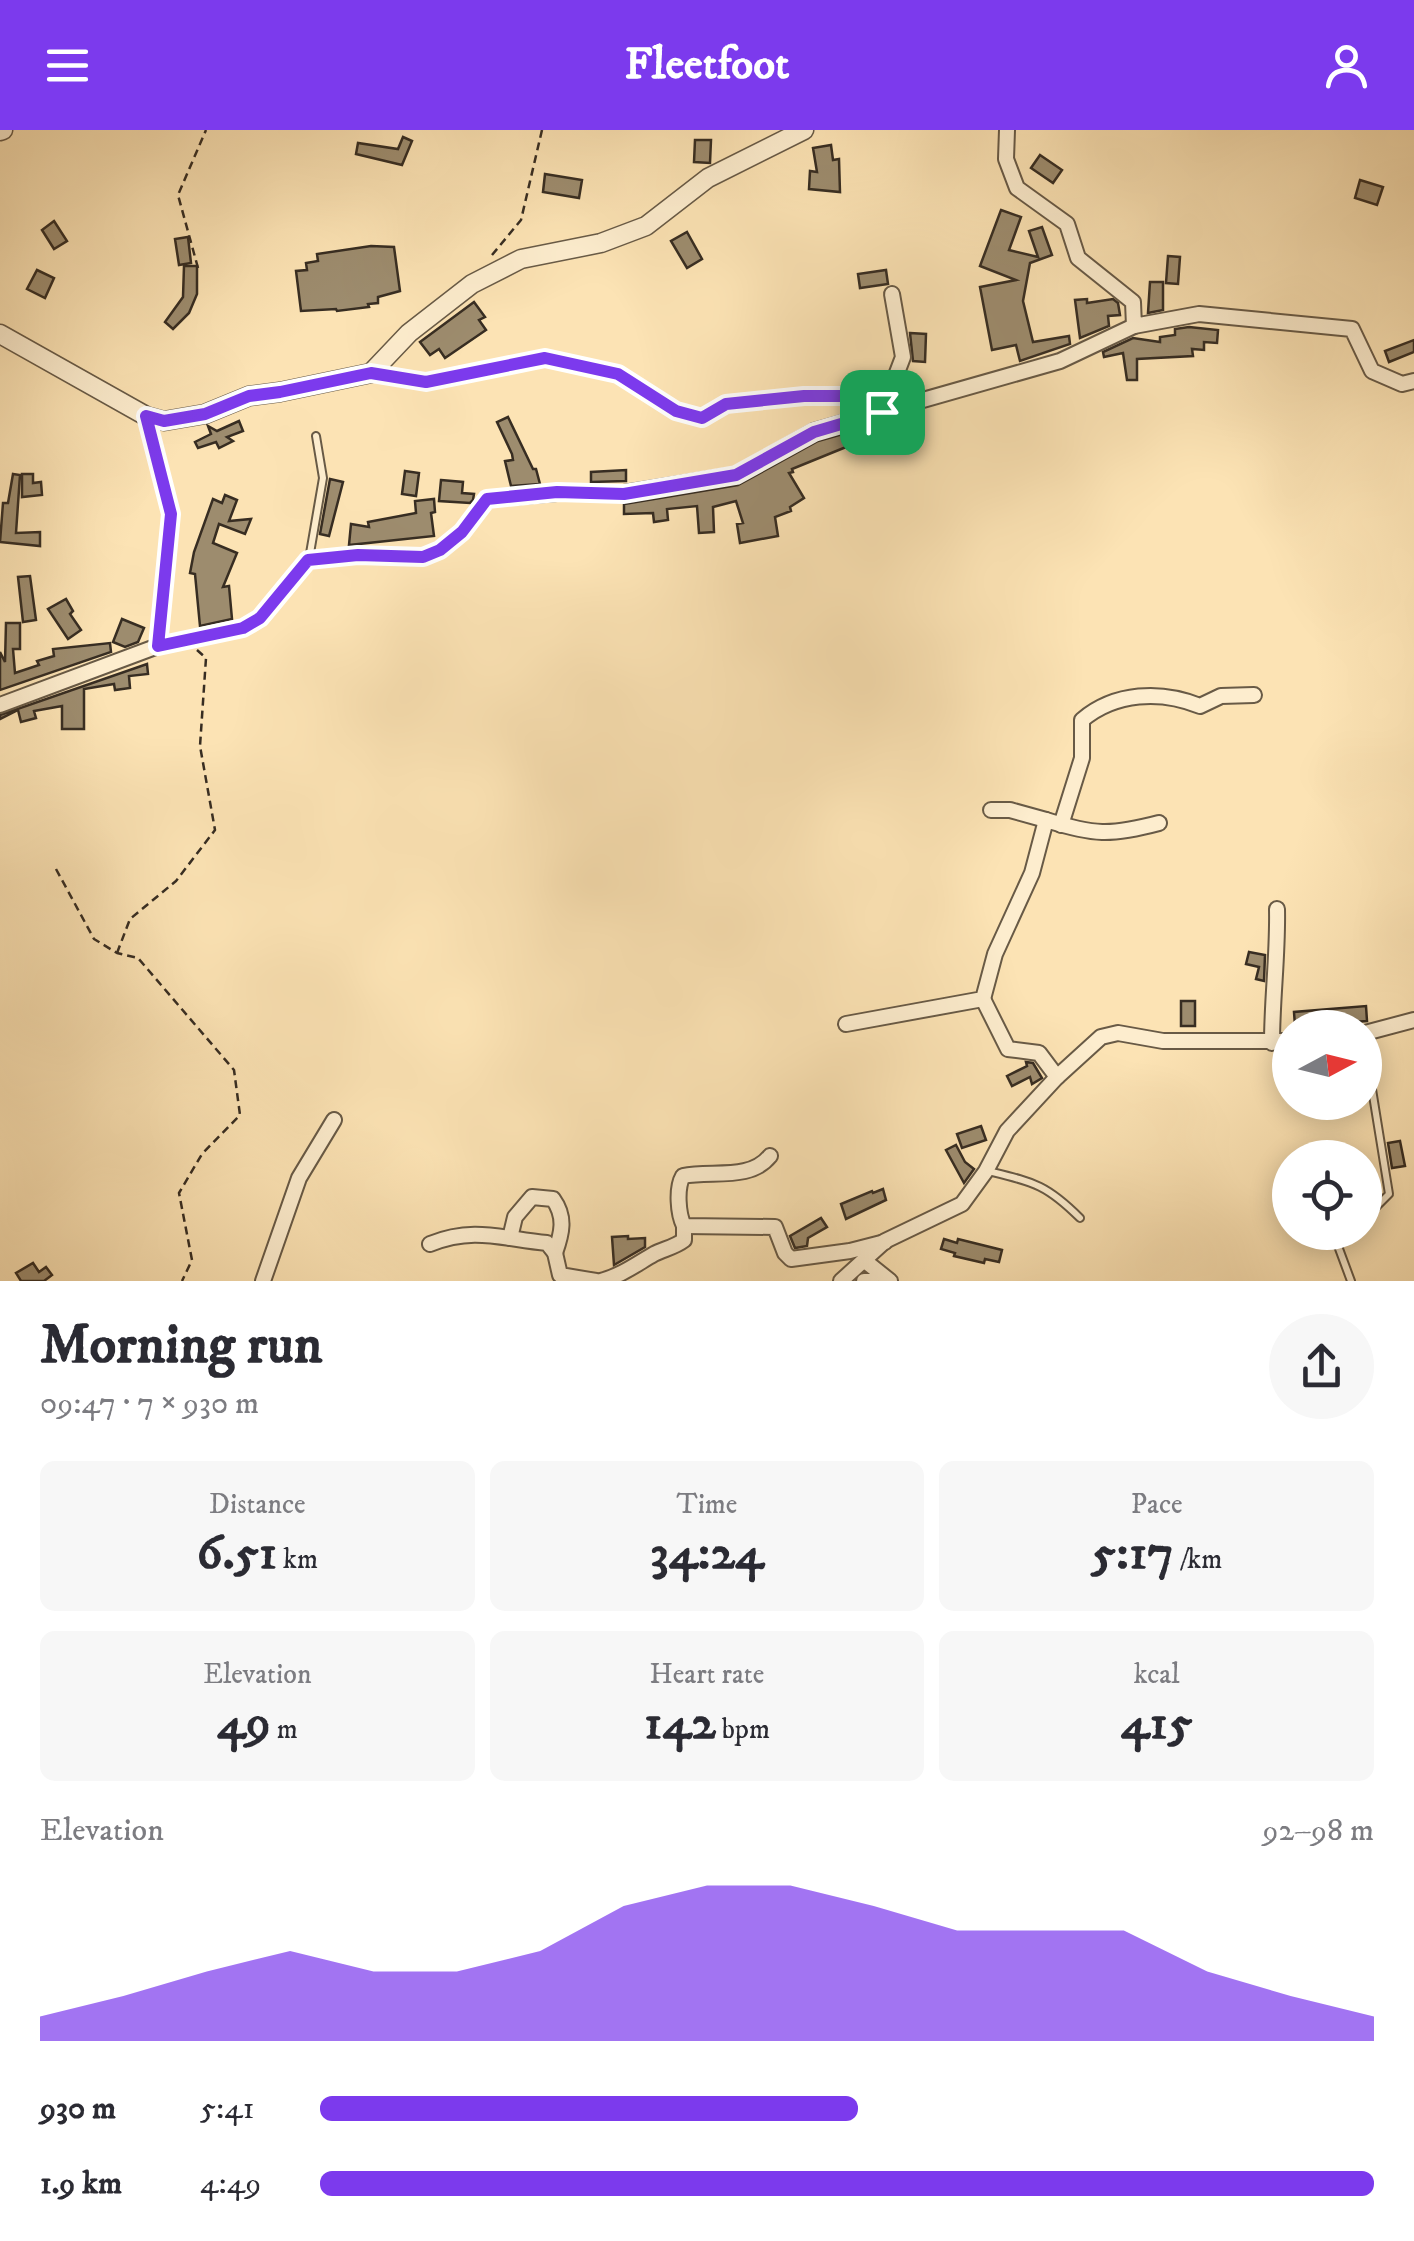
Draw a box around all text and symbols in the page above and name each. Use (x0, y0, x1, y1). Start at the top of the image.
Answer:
text: Fleetfoot (625, 37, 789, 93)
icon: menu (40, 38, 95, 93)
icon: person (1319, 38, 1374, 93)
pin (840, 370, 925, 455)
icon: arrive (855, 385, 910, 440)
north arrow (1272, 1010, 1382, 1120)
map controls (1272, 1010, 1382, 1250)
button: locate (1272, 1140, 1382, 1250)
text: Morning run (40, 1312, 322, 1381)
button: share (1269, 1314, 1374, 1419)
text: 09:47 · 7 × 930 m (40, 1384, 259, 1424)
text: Distance (209, 1487, 306, 1522)
text: Time (677, 1487, 737, 1522)
text: Pace (1131, 1487, 1183, 1522)
text: 6.51 (197, 1522, 277, 1585)
text: 34:24 (650, 1522, 764, 1585)
text: 5:17 (1091, 1522, 1174, 1585)
text: km (277, 1542, 318, 1577)
text: /km (1174, 1542, 1222, 1577)
text: Elevation (203, 1657, 312, 1692)
text: Heart rate (650, 1657, 764, 1692)
text: kcal (1134, 1657, 1180, 1692)
text: 49 (217, 1692, 271, 1755)
text: 142 (644, 1692, 716, 1755)
text: 415 (1121, 1692, 1193, 1755)
text: m (271, 1712, 298, 1747)
text: bpm (716, 1712, 770, 1747)
text: Elevation (40, 1811, 164, 1851)
text: 92–98 m (1263, 1811, 1374, 1851)
text: 930 m (40, 2089, 116, 2129)
text: 5:41 (200, 2089, 254, 2129)
text: 1.9 km (40, 2164, 122, 2204)
text: 4:49 (200, 2164, 261, 2204)

